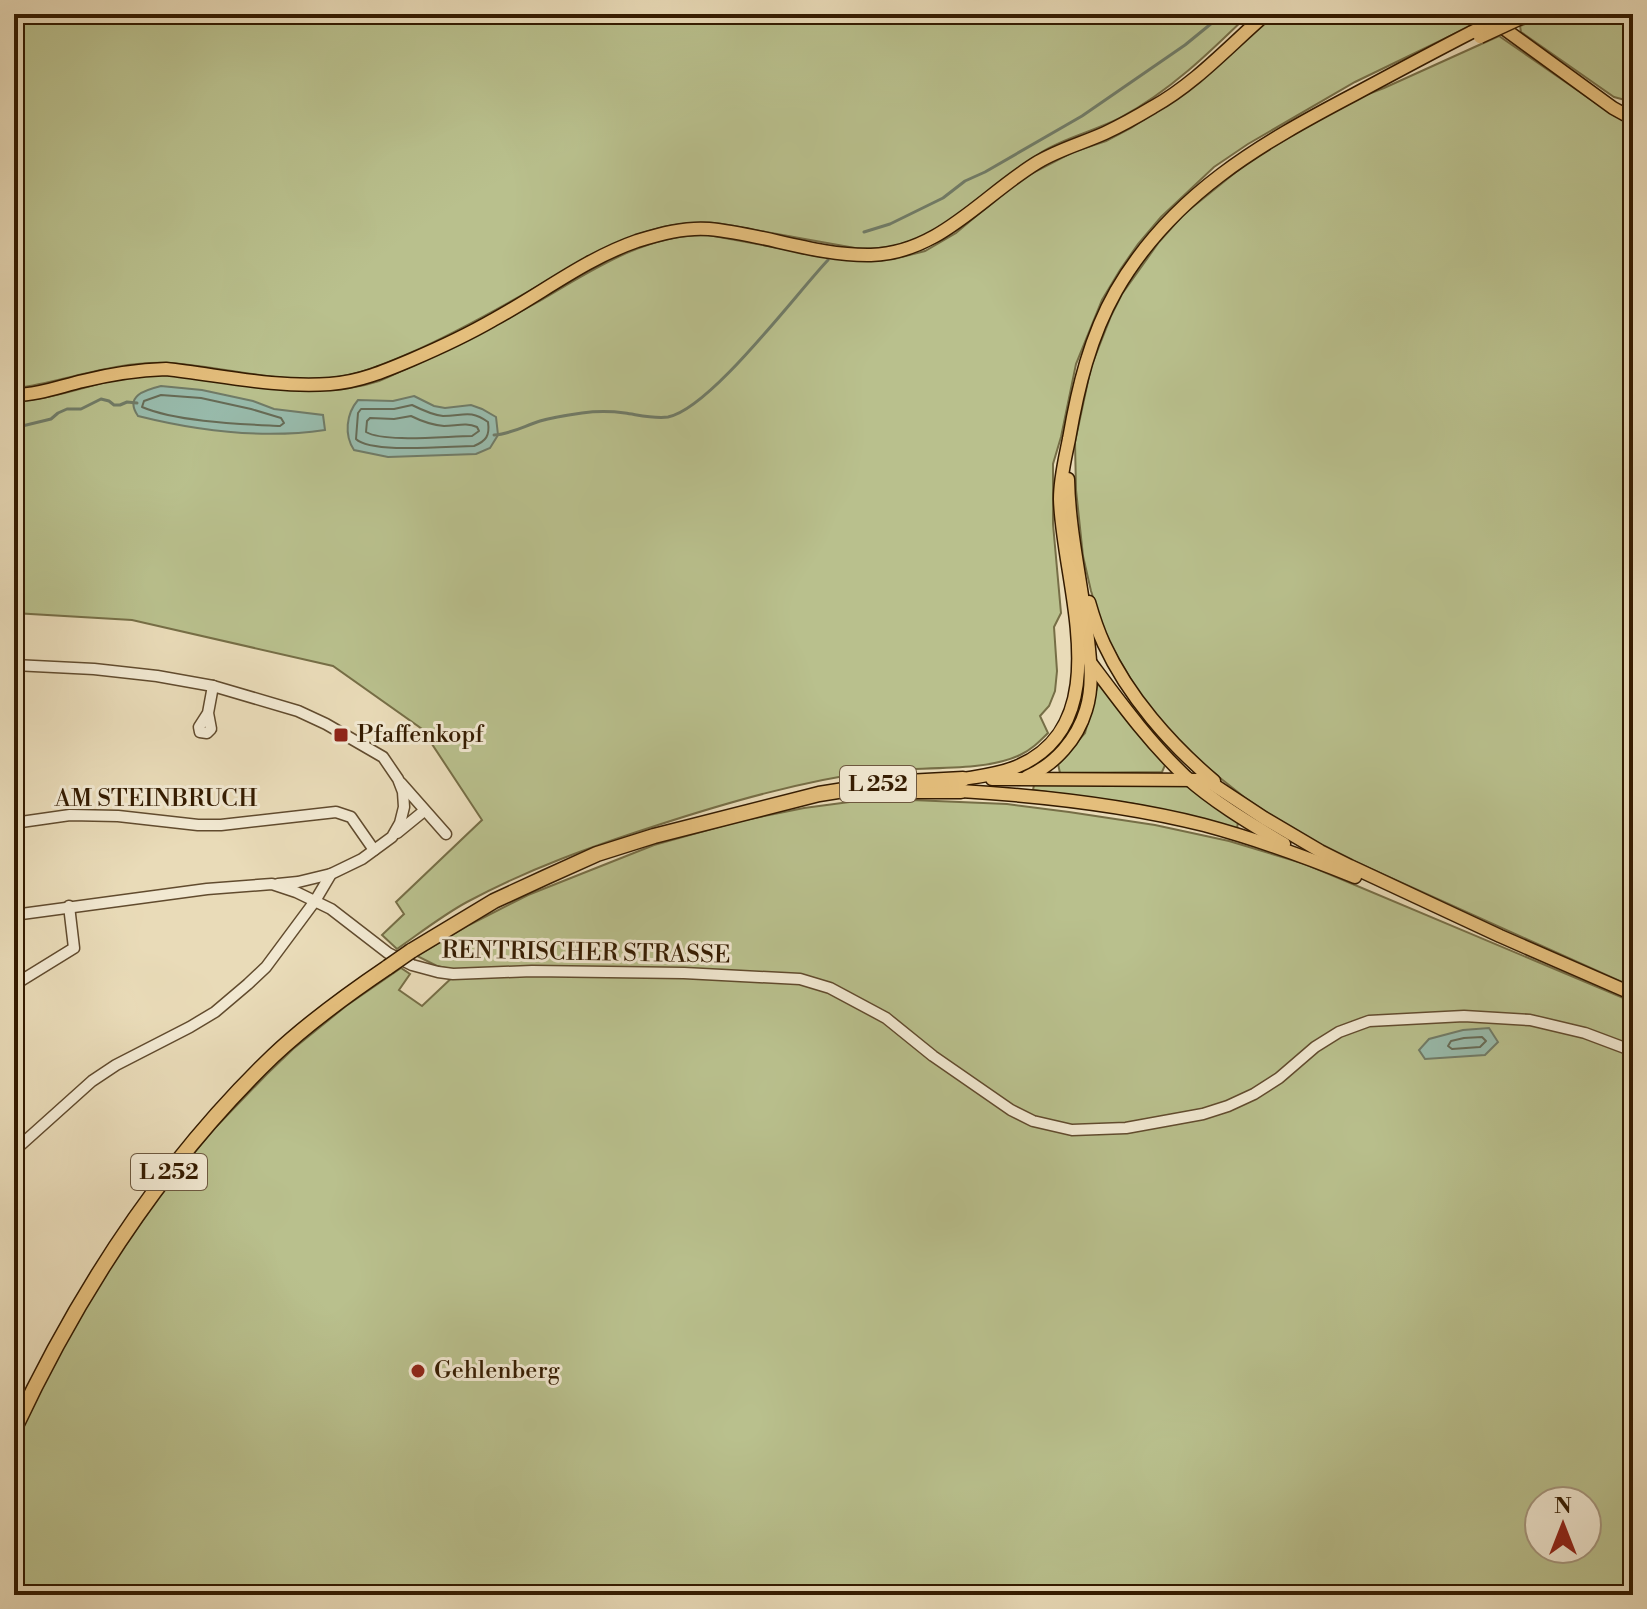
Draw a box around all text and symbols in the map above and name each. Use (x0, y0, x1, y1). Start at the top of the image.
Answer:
place label: Pfaffenkopf (357, 720, 485, 750)
marker: Pfaffenkopf (332, 726, 350, 744)
road number: L 252 (840, 766, 916, 802)
street label: AM STEINBRUCH (54, 784, 257, 814)
street label: RENTRISCHER STRASSE (441, 935, 731, 971)
road number: L 252 (131, 1154, 207, 1190)
place label: Gehlenberg (434, 1356, 561, 1386)
marker: Gehlenberg (409, 1362, 427, 1380)
north arrow (1523, 1485, 1603, 1565)
text: N (1554, 1493, 1572, 1520)

